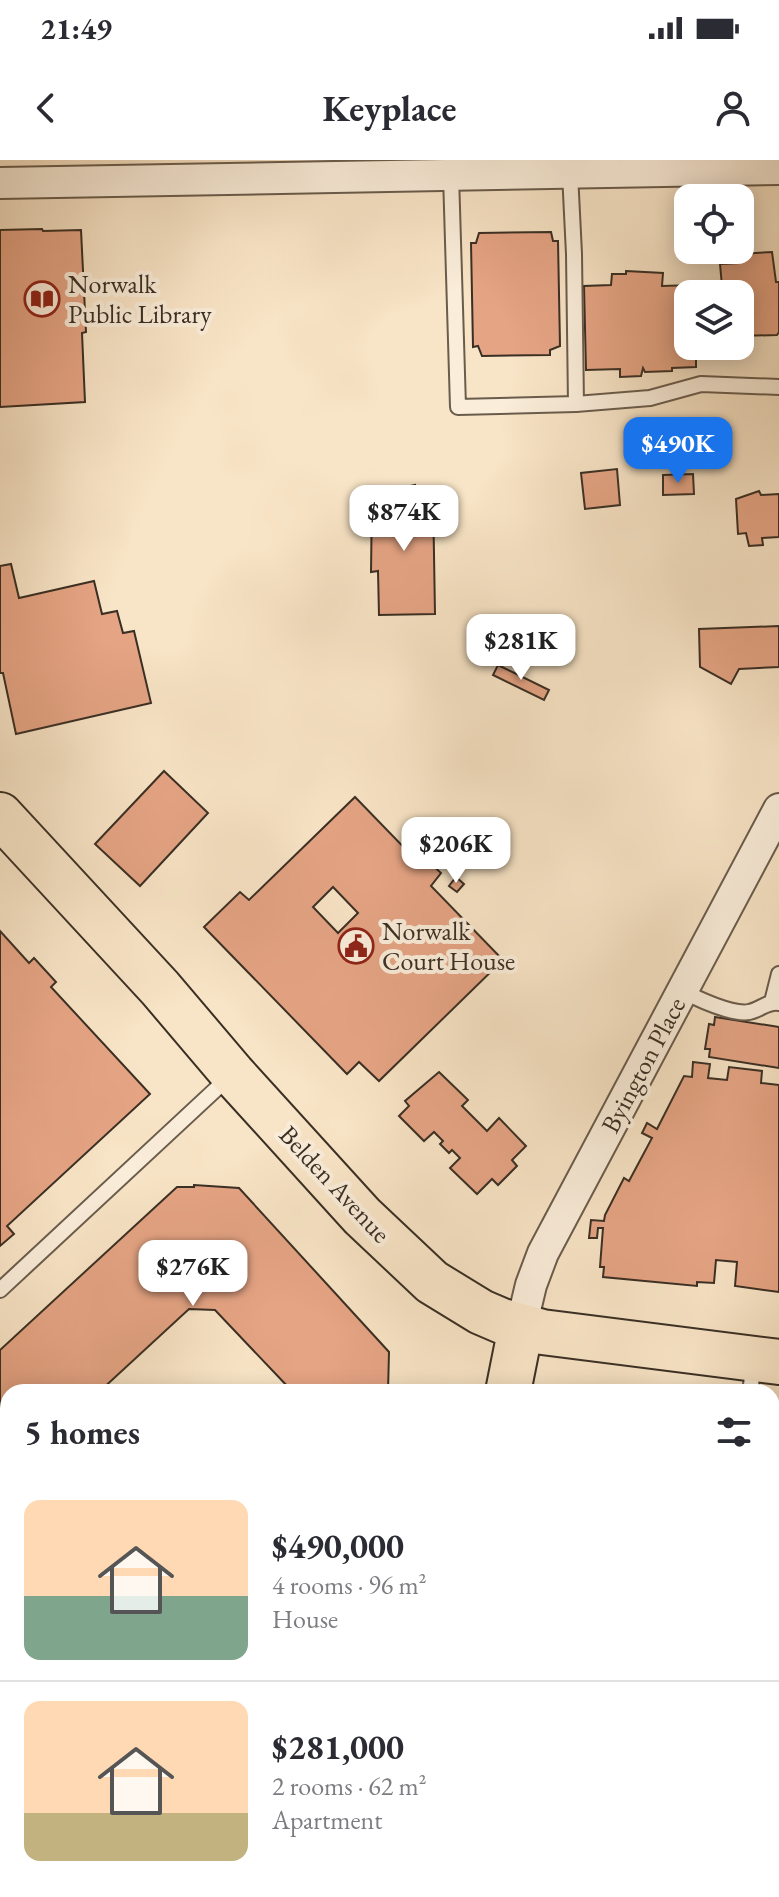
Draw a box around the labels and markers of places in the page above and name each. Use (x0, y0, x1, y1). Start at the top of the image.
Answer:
place label: Norwalk Public Library (68, 267, 212, 331)
library icon: Norwalk Public Library (23, 280, 61, 318)
pin: $490K (622, 417, 734, 485)
pin: $874K (348, 485, 460, 553)
pin: $281K (465, 614, 577, 682)
pin: $206K (400, 817, 512, 885)
place label: Norwalk Court House (382, 914, 515, 978)
public building icon: Norwalk Court House (337, 927, 375, 965)
pin: $276K (137, 1240, 249, 1308)

